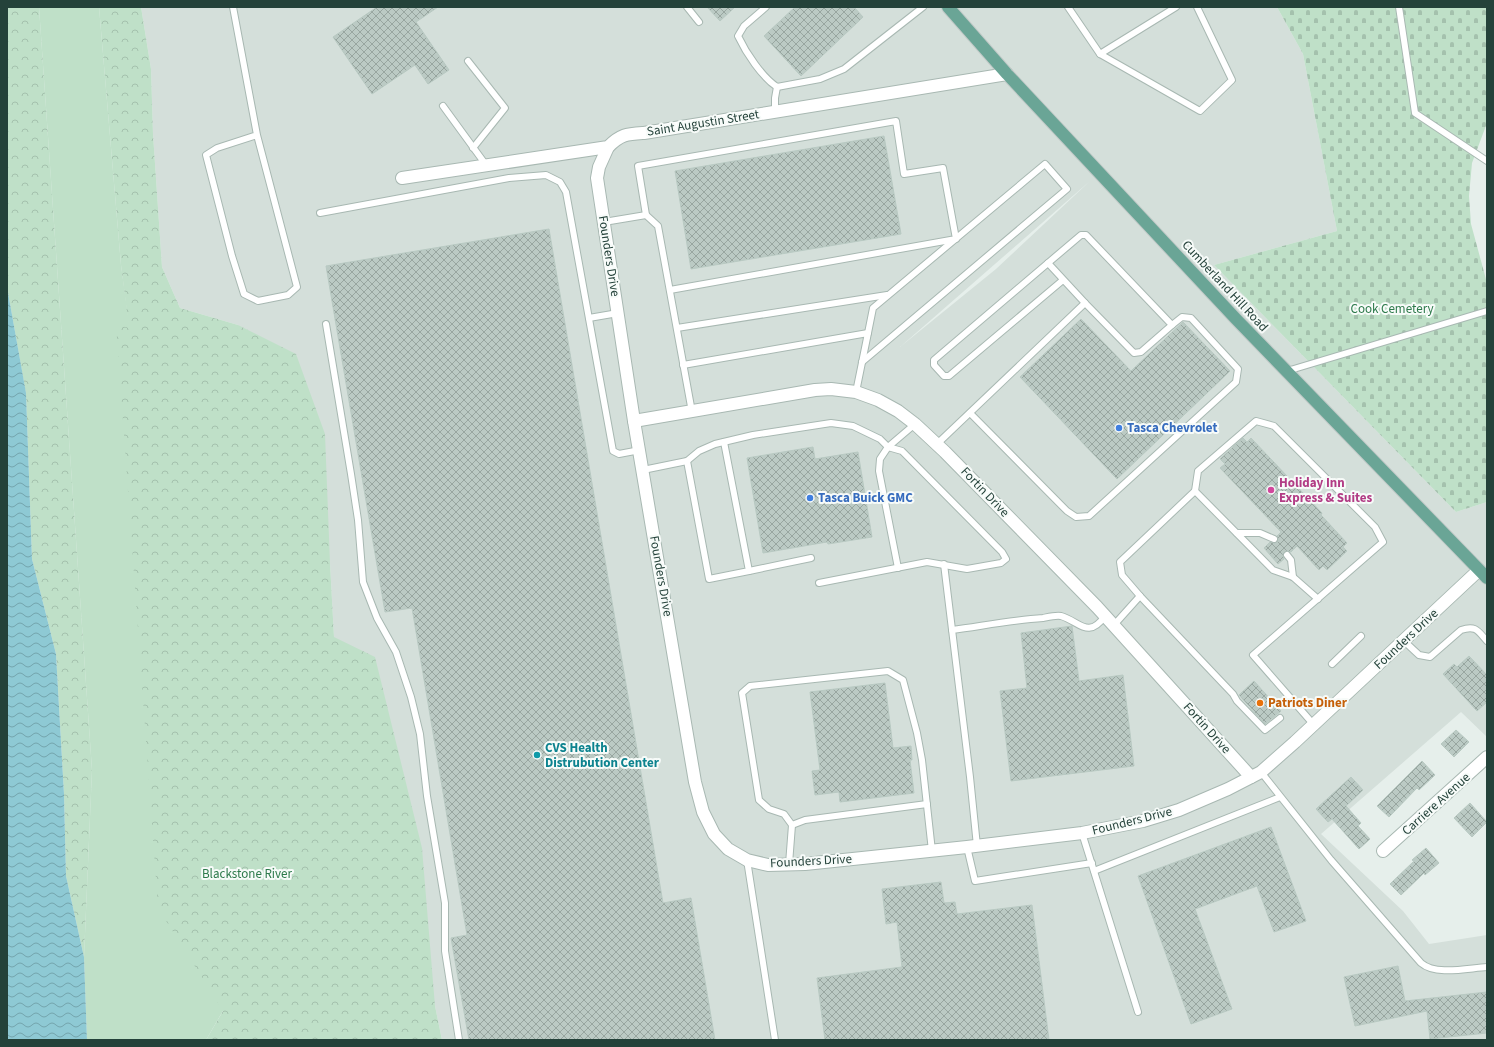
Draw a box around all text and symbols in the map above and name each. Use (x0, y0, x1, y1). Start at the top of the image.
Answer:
street label: Saint Augustin Street (646, 105, 761, 141)
street label: Founders Drive (594, 214, 624, 298)
street label: Cumberland Hill Road (1178, 236, 1272, 336)
park label: Cook Cemetery (1350, 300, 1434, 318)
place label: Tasca Chevrolet (1127, 419, 1217, 437)
marker: Tasca Chevrolet (1114, 423, 1124, 433)
street label: Fortin Drive (957, 463, 1013, 521)
place label: Holiday Inn Express & Suites (1279, 474, 1373, 507)
marker: Holiday Inn Express & Suites (1266, 485, 1276, 495)
place label: Tasca Buick GMC (818, 489, 913, 507)
marker: Tasca Buick GMC (805, 493, 815, 503)
street label: Founders Drive (645, 534, 677, 618)
street label: Founders Drive (1370, 605, 1442, 673)
place label: Patriots Diner (1268, 694, 1348, 712)
street label: Fortin Drive (1179, 698, 1235, 758)
marker: Patriots Diner (1255, 698, 1265, 708)
place label: CVS Health Distrubution Center (545, 739, 660, 772)
marker: CVS Health Distrubution Center (532, 750, 542, 760)
street label: Carriere Avenue (1398, 768, 1474, 840)
street label: Founders Drive (1090, 802, 1174, 840)
street label: Founders Drive (770, 850, 852, 872)
park label: Blackstone River (202, 865, 293, 883)

